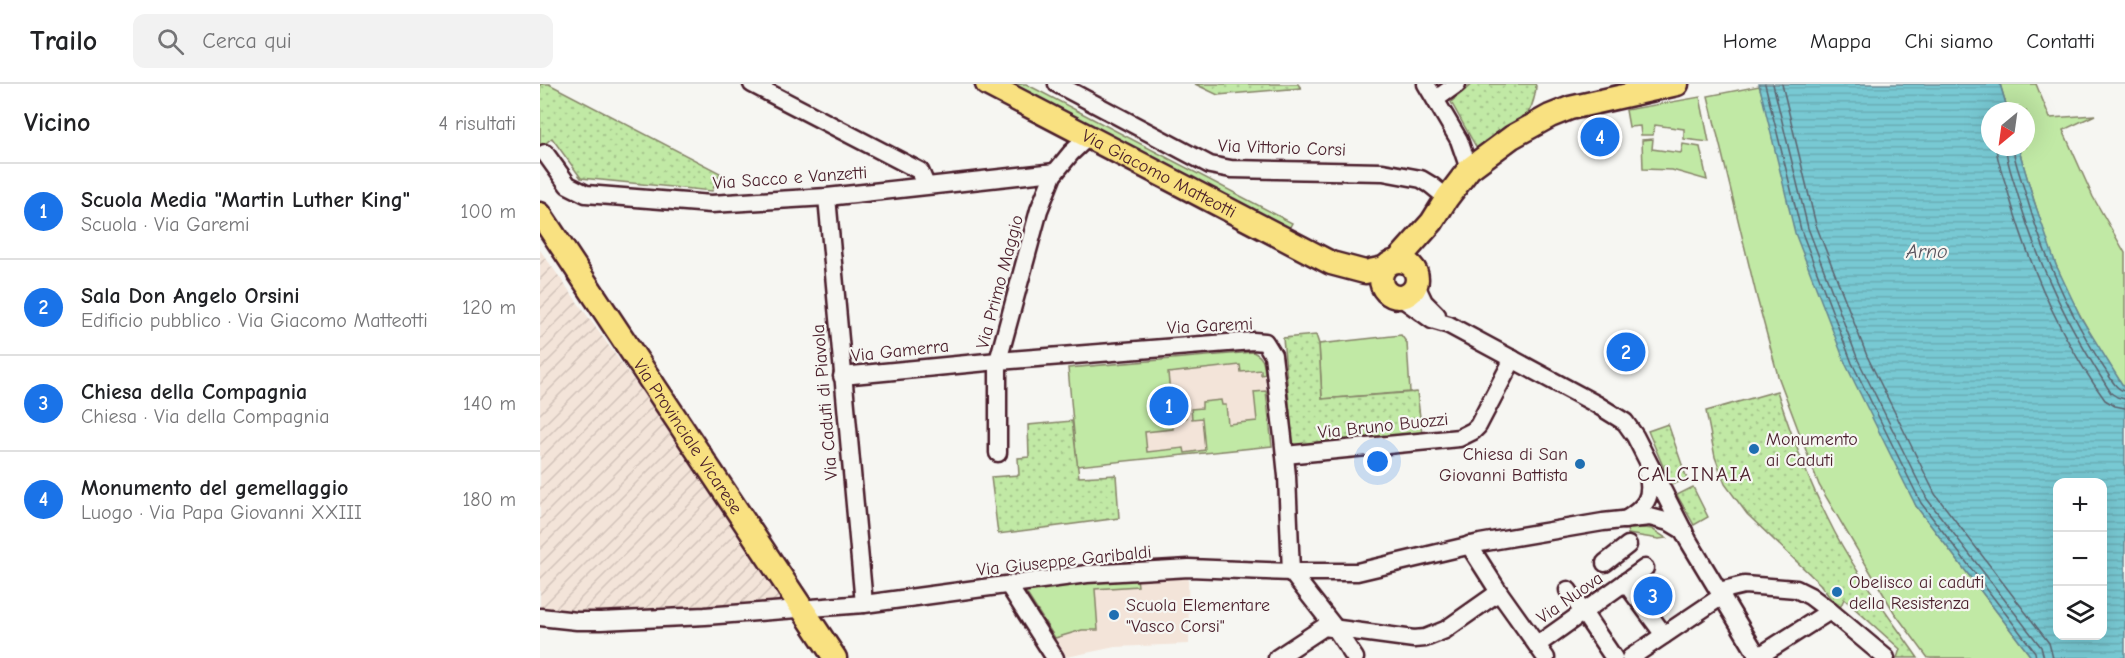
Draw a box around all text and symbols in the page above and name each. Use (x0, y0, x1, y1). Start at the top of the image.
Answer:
search box (133, 14, 553, 68)
text: Trailo (30, 25, 97, 57)
icon: search (154, 25, 187, 58)
text: Cerca qui (202, 28, 292, 54)
text: Home (1723, 29, 1777, 53)
text: Mappa (1810, 29, 1872, 53)
text: Chi siamo (1905, 29, 1993, 53)
text: Contatti (2026, 29, 2095, 53)
north arrow (1981, 102, 2035, 156)
text: Vicino (24, 108, 90, 138)
text: 4 risultati (439, 112, 516, 135)
pin: 4 (1580, 115, 1620, 160)
street label: Via Giacomo Matteotti (1078, 125, 1240, 222)
street label: Via Vittorio Corsi (1218, 135, 1346, 161)
street label: Via Sacco e Vanzetti (712, 162, 868, 194)
text: Scuola Media "Martin Luther King" (81, 187, 410, 213)
text: 1 (40, 200, 47, 223)
text: 100 m (461, 200, 516, 223)
text: Scuola · Via Garemi (81, 213, 250, 236)
street label: Via Primo Maggio (972, 213, 1028, 351)
water label: Arno (1905, 240, 1948, 263)
text: Sala Don Angelo Orsini (81, 283, 299, 309)
text: 2 (39, 296, 48, 319)
text: 120 m (462, 296, 516, 319)
text: Edificio pubblico · Via Giacomo Matteotti (81, 309, 428, 332)
street label: Via Garemi (1167, 313, 1253, 339)
street label: Via Caduti di Piavola (808, 323, 842, 481)
pin: 2 (1606, 330, 1646, 374)
street label: Via Gamerra (850, 335, 950, 367)
street label: Via Provinciale Vicarese (629, 355, 747, 518)
text: Chiesa della Compagnia (81, 379, 307, 405)
pin: 1 (1150, 384, 1188, 428)
text: 3 (39, 392, 48, 415)
text: 140 m (463, 392, 516, 415)
text: Chiesa · Via della Compagnia (81, 405, 330, 428)
street label: Via Bruno Buozzi (1317, 409, 1449, 443)
place label: Monumento ai Caduti (1766, 429, 1858, 471)
marker: Monumento ai Caduti (1747, 442, 1761, 456)
place label: Chiesa di San Giovanni Battista (1439, 444, 1568, 486)
your location (1363, 447, 1392, 476)
marker: Chiesa di San Giovanni Battista (1573, 457, 1587, 471)
district label: CALCINAIA (1637, 462, 1753, 486)
text: Monumento del gemellaggio (81, 475, 348, 501)
map controls (2053, 478, 2107, 640)
button: + (2053, 478, 2107, 532)
text: 4 (39, 488, 48, 511)
text: 180 m (462, 488, 516, 511)
text: Luogo · Via Papa Giovanni XXIII (81, 501, 362, 524)
button: − (2053, 532, 2107, 586)
street label: Via Giuseppe Garibaldi (976, 541, 1152, 581)
street label: Via Nuova (1533, 568, 1607, 628)
place label: Obelisco ai caduti della Resistenza (1849, 572, 1984, 614)
pin: 3 (1634, 574, 1672, 618)
marker: Obelisco ai caduti della Resistenza (1830, 585, 1844, 599)
button: layers (2053, 586, 2107, 640)
place label: Scuola Elementare "Vasco Corsi" (1126, 595, 1270, 637)
marker: Scuola Elementare "Vasco Corsi" (1107, 608, 1121, 622)

